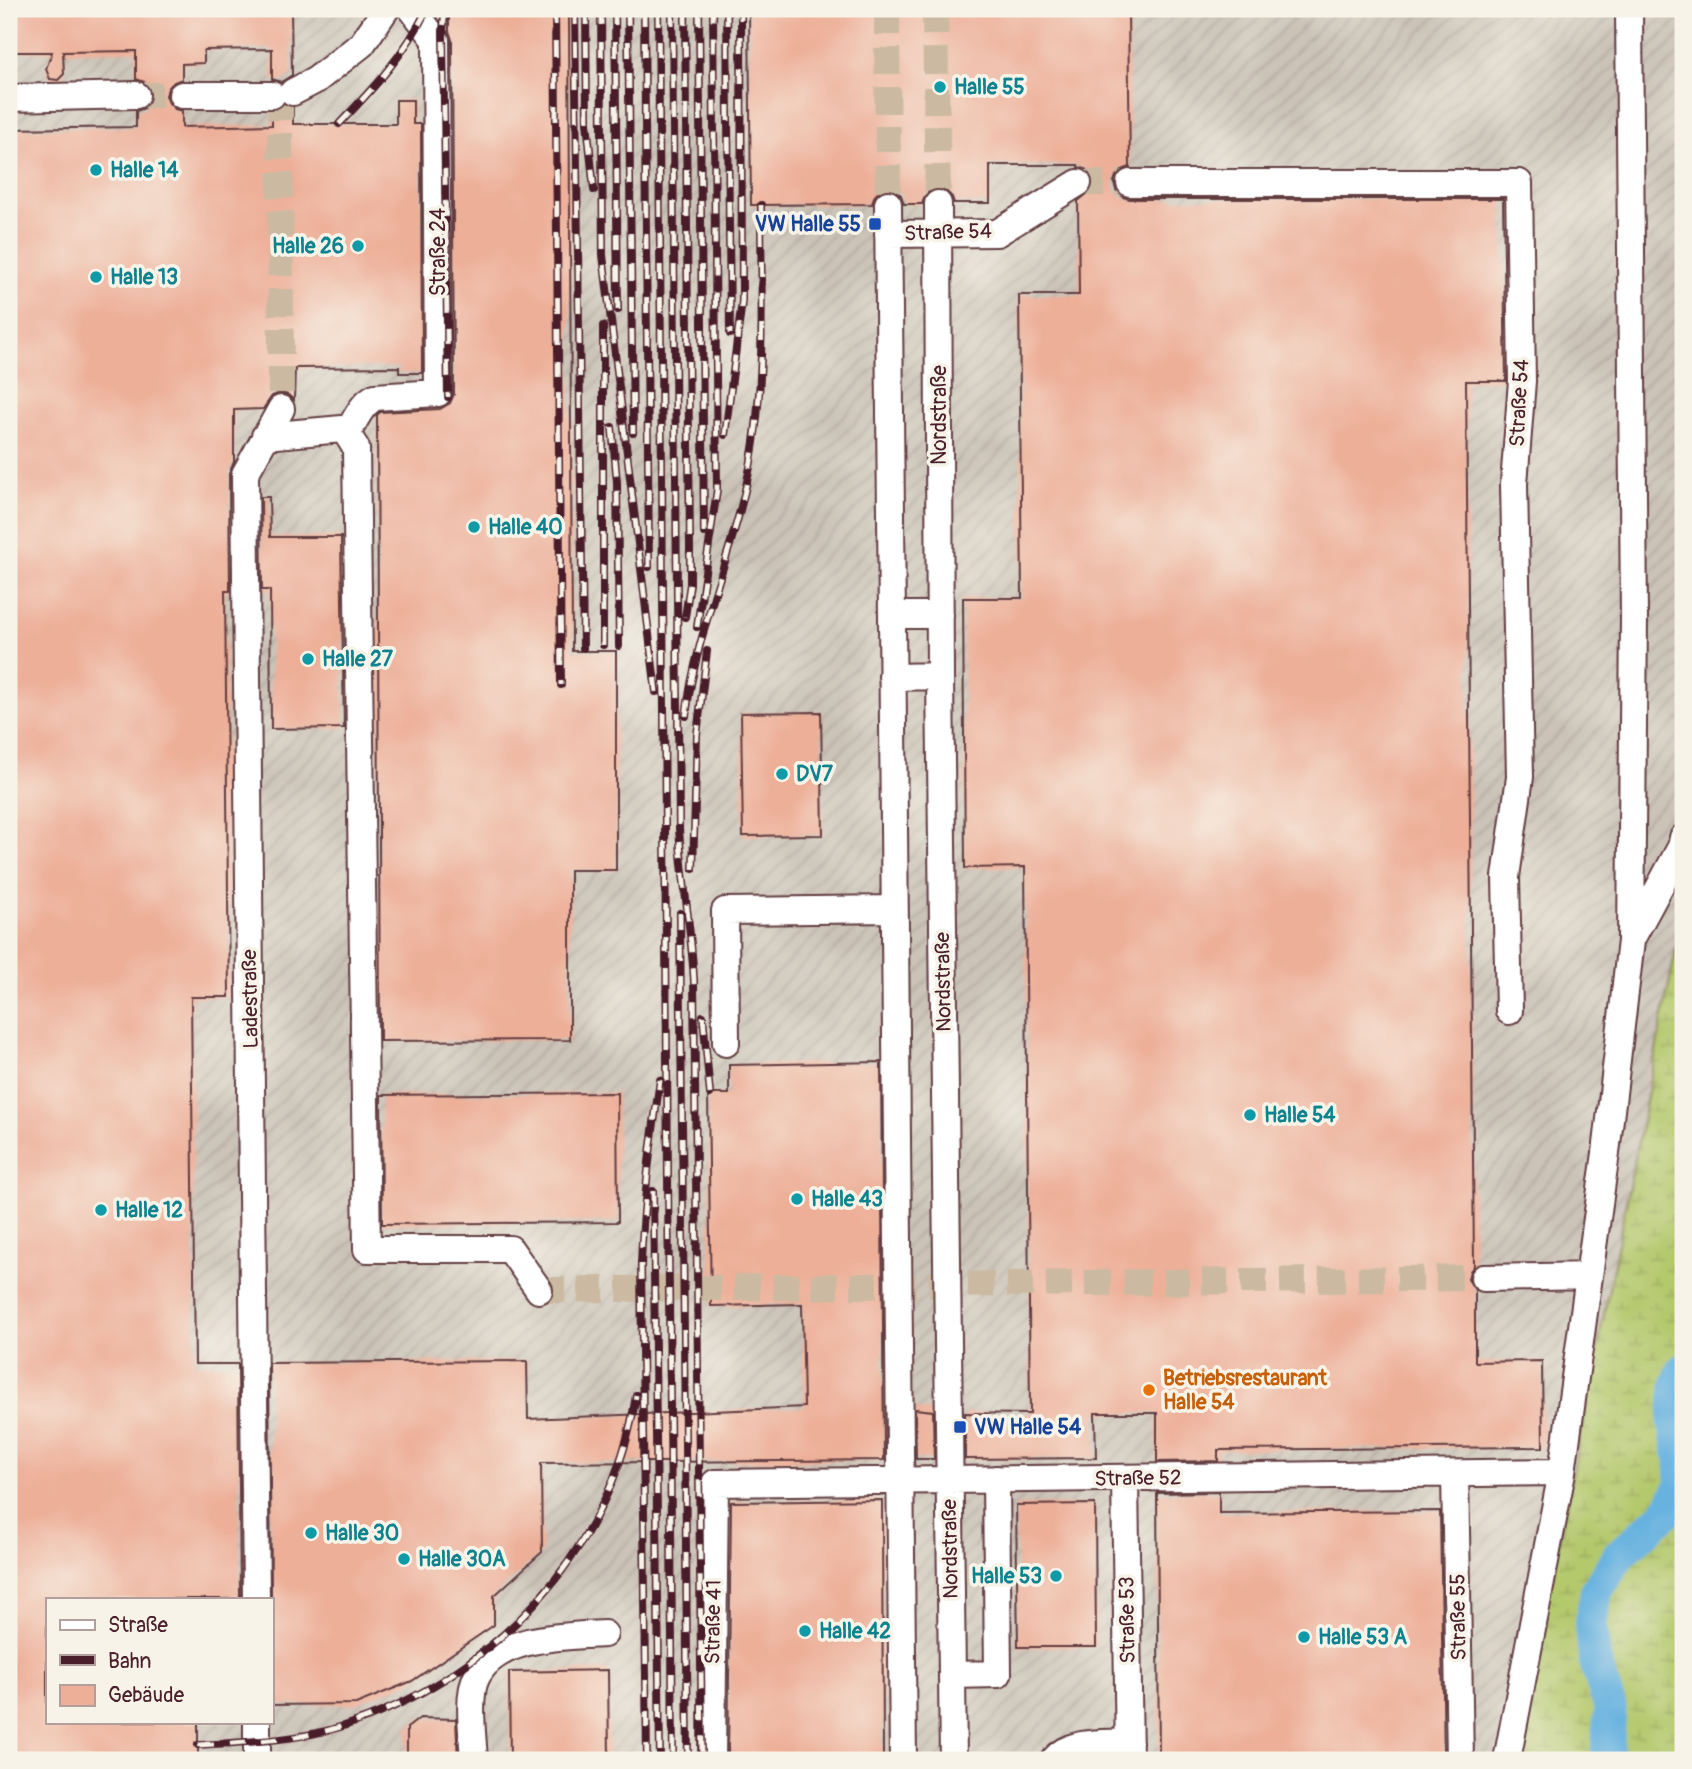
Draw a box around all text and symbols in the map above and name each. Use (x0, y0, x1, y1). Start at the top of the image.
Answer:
place label: Halle 55 (954, 74, 1025, 101)
marker: Halle 55 (932, 79, 948, 95)
place label: Halle 14 (110, 157, 179, 184)
marker: Halle 14 (88, 162, 104, 178)
street label: Straße 24 (425, 208, 452, 296)
place label: VW Halle 55 (755, 211, 861, 238)
marker: VW Halle 55 (867, 216, 883, 232)
street label: Straße 54 (904, 217, 992, 248)
place label: Halle 26 (272, 233, 344, 260)
marker: Halle 26 (350, 238, 366, 254)
place label: Halle 13 (110, 264, 178, 291)
marker: Halle 13 (88, 269, 104, 285)
street label: Straße 54 (1504, 358, 1535, 448)
street label: Nordstraße (926, 364, 953, 465)
place label: Halle 40 (488, 514, 563, 541)
marker: Halle 40 (466, 519, 482, 535)
place label: Halle 27 (322, 646, 394, 673)
marker: Halle 27 (300, 651, 316, 667)
place label: DV7 (796, 761, 834, 788)
marker: DV7 (774, 766, 790, 782)
street label: Nordstraße (929, 931, 958, 1032)
street label: Ladestraße (236, 948, 265, 1049)
place label: Halle 54 (1264, 1102, 1336, 1129)
marker: Halle 54 (1242, 1107, 1258, 1123)
place label: Halle 43 (811, 1186, 883, 1213)
marker: Halle 43 (789, 1191, 805, 1207)
place label: Halle 12 (115, 1197, 183, 1224)
marker: Halle 12 (93, 1202, 109, 1218)
place label: Betriebsrestaurant Halle 54 (1163, 1365, 1327, 1416)
marker: Betriebsrestaurant Halle 54 (1141, 1382, 1157, 1398)
place label: VW Halle 54 (974, 1414, 1082, 1441)
marker: VW Halle 54 (952, 1419, 968, 1435)
street label: Straße 52 (1094, 1464, 1182, 1493)
street label: Nordstraße (936, 1498, 965, 1599)
place label: Halle 30 (325, 1520, 399, 1547)
marker: Halle 30 (303, 1525, 319, 1541)
place label: Halle 30A (418, 1546, 506, 1573)
marker: Halle 30A (396, 1551, 412, 1567)
place label: Halle 53 (971, 1563, 1042, 1590)
marker: Halle 53 (1048, 1568, 1064, 1584)
street label: Straße 55 (1444, 1573, 1473, 1661)
street label: Straße 53 (1113, 1576, 1142, 1664)
street label: Straße 41 (699, 1579, 728, 1665)
legend (46, 1598, 273, 1724)
text: Straße (108, 1612, 168, 1639)
place label: Halle 42 (819, 1618, 891, 1645)
marker: Halle 42 (797, 1623, 813, 1639)
place label: Halle 53 A (1318, 1624, 1408, 1651)
marker: Halle 53 A (1296, 1629, 1312, 1645)
text: Bahn (108, 1648, 151, 1675)
text: Gebäude (108, 1682, 185, 1709)

